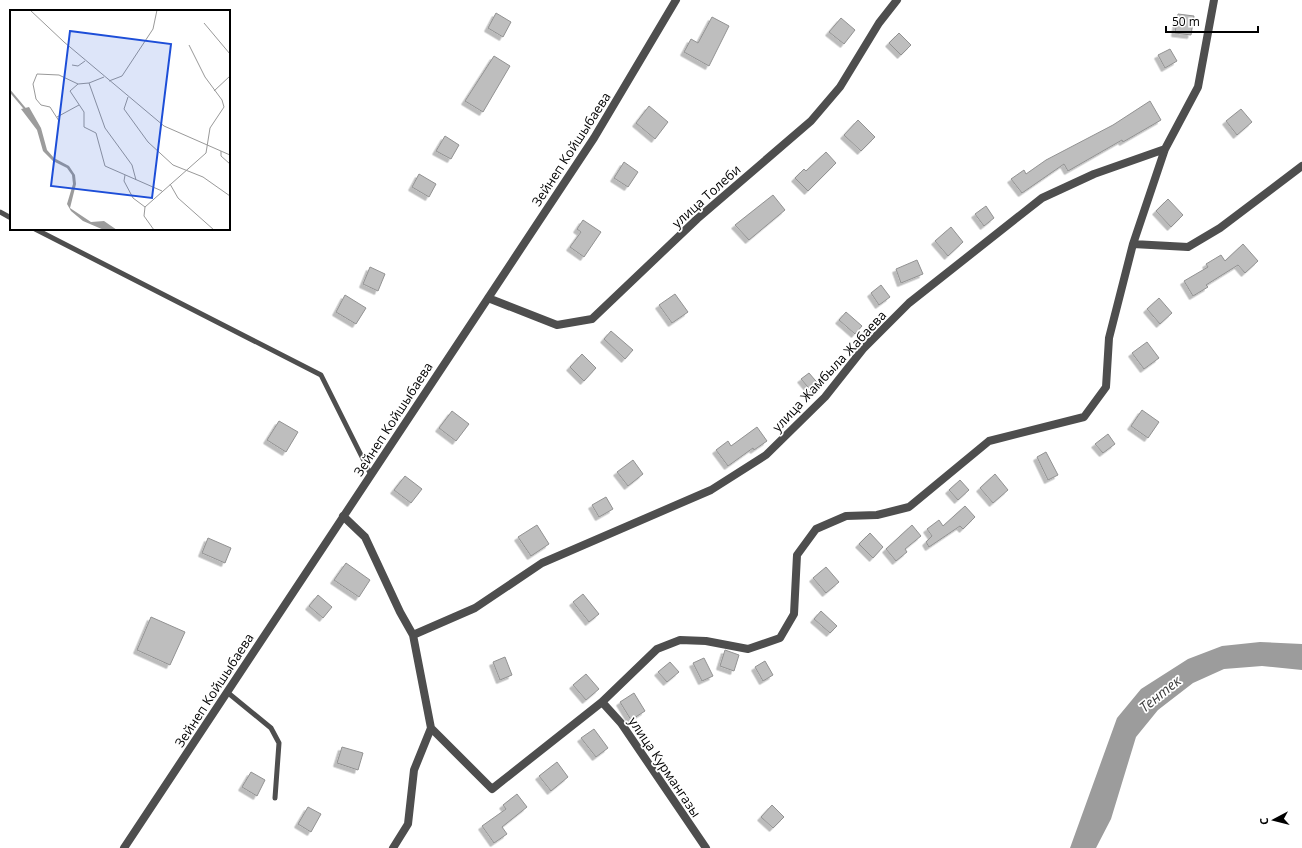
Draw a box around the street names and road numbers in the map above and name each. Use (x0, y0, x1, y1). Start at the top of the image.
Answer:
street label: Зейнеп Койшыбаева (527, 88, 615, 210)
street label: улица Толеби (668, 160, 744, 232)
street label: улица Жамбыла Жабаева (768, 307, 890, 435)
street label: Зейнеп Койшыбаева (349, 358, 437, 480)
street label: Зейнеп Койшыбаева (170, 629, 258, 751)
street label: улица Курмангазы (625, 713, 705, 821)

